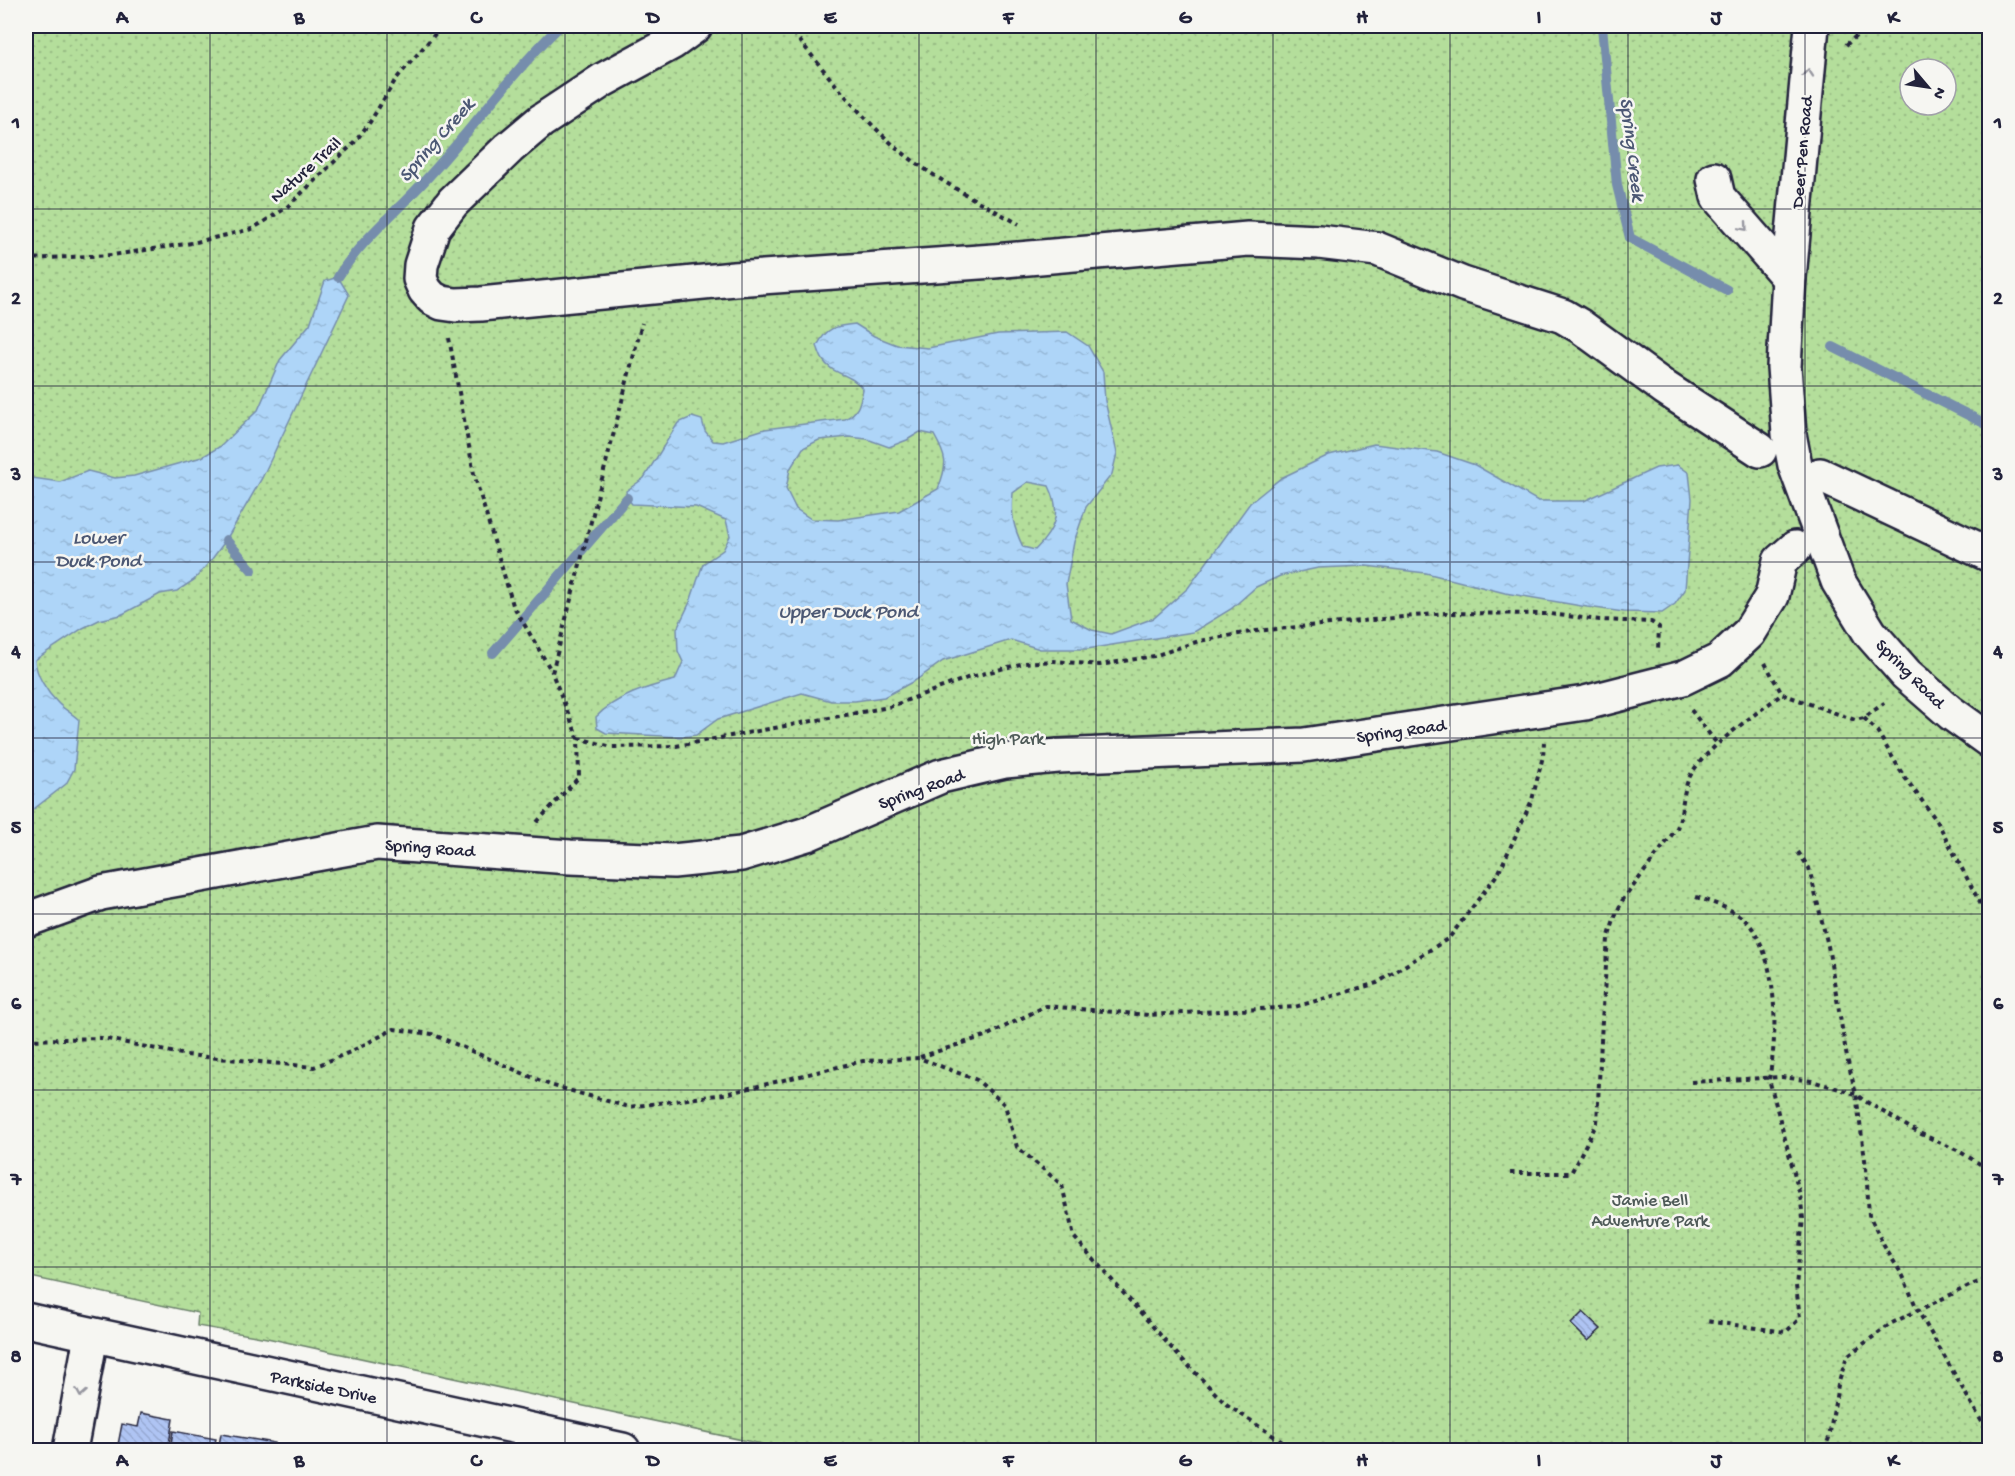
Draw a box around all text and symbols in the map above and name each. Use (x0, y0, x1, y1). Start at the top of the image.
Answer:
text: A (115, 8, 130, 31)
text: B (293, 8, 305, 31)
text: C (470, 8, 484, 31)
text: D (644, 8, 660, 31)
text: E (824, 8, 838, 31)
text: F (1002, 8, 1015, 31)
text: G (1179, 8, 1193, 31)
text: H (1356, 8, 1368, 31)
text: I (1537, 8, 1542, 31)
text: J (1710, 8, 1723, 31)
text: K (1886, 8, 1901, 31)
north arrow (1898, 57, 1958, 117)
one-way arrow (1801, 69, 1814, 78)
text: N (1927, 83, 1949, 102)
water label: Spring Creek (395, 93, 482, 188)
street label: Deer Pen Road (1788, 94, 1819, 210)
water label: Spring Creek (1613, 97, 1649, 204)
text: 1 (11, 113, 20, 136)
text: 1 (1993, 113, 2002, 136)
street label: Nature Trail (267, 133, 347, 208)
one-way arrow (1737, 221, 1748, 232)
text: 2 (11, 289, 21, 312)
text: 2 (1993, 289, 2003, 312)
text: 3 (10, 465, 21, 488)
text: 3 (1992, 465, 2003, 488)
water label: Lower Duck Pond (55, 528, 143, 574)
water label: Upper Duck Pond (779, 602, 920, 625)
street label: Spring Road (1870, 636, 1949, 715)
text: 4 (10, 642, 21, 665)
text: 4 (1992, 642, 2003, 665)
street label: Spring Road (1355, 716, 1449, 749)
park label: High Park (972, 730, 1046, 751)
street label: Spring Road (876, 765, 969, 816)
text: 5 (11, 818, 22, 841)
text: 5 (1993, 818, 2004, 841)
street label: Spring Road (384, 836, 477, 863)
text: 6 (11, 994, 22, 1017)
text: 6 (1993, 994, 2004, 1017)
text: 7 (10, 1170, 23, 1193)
text: 7 (1992, 1170, 2005, 1193)
park label: Jamie Bell Adventure Park (1592, 1191, 1710, 1233)
text: 8 (11, 1347, 22, 1370)
text: 8 (1993, 1347, 2004, 1370)
street label: Parkside Drive (267, 1367, 379, 1410)
one-way arrow (75, 1388, 88, 1398)
text: A (115, 1451, 130, 1474)
text: B (293, 1451, 305, 1474)
text: C (470, 1451, 484, 1474)
text: D (644, 1451, 660, 1474)
text: E (824, 1451, 838, 1474)
text: F (1002, 1451, 1015, 1474)
text: G (1179, 1451, 1193, 1474)
text: H (1356, 1451, 1368, 1474)
text: I (1537, 1451, 1542, 1474)
text: J (1710, 1451, 1723, 1474)
text: K (1886, 1451, 1901, 1474)

